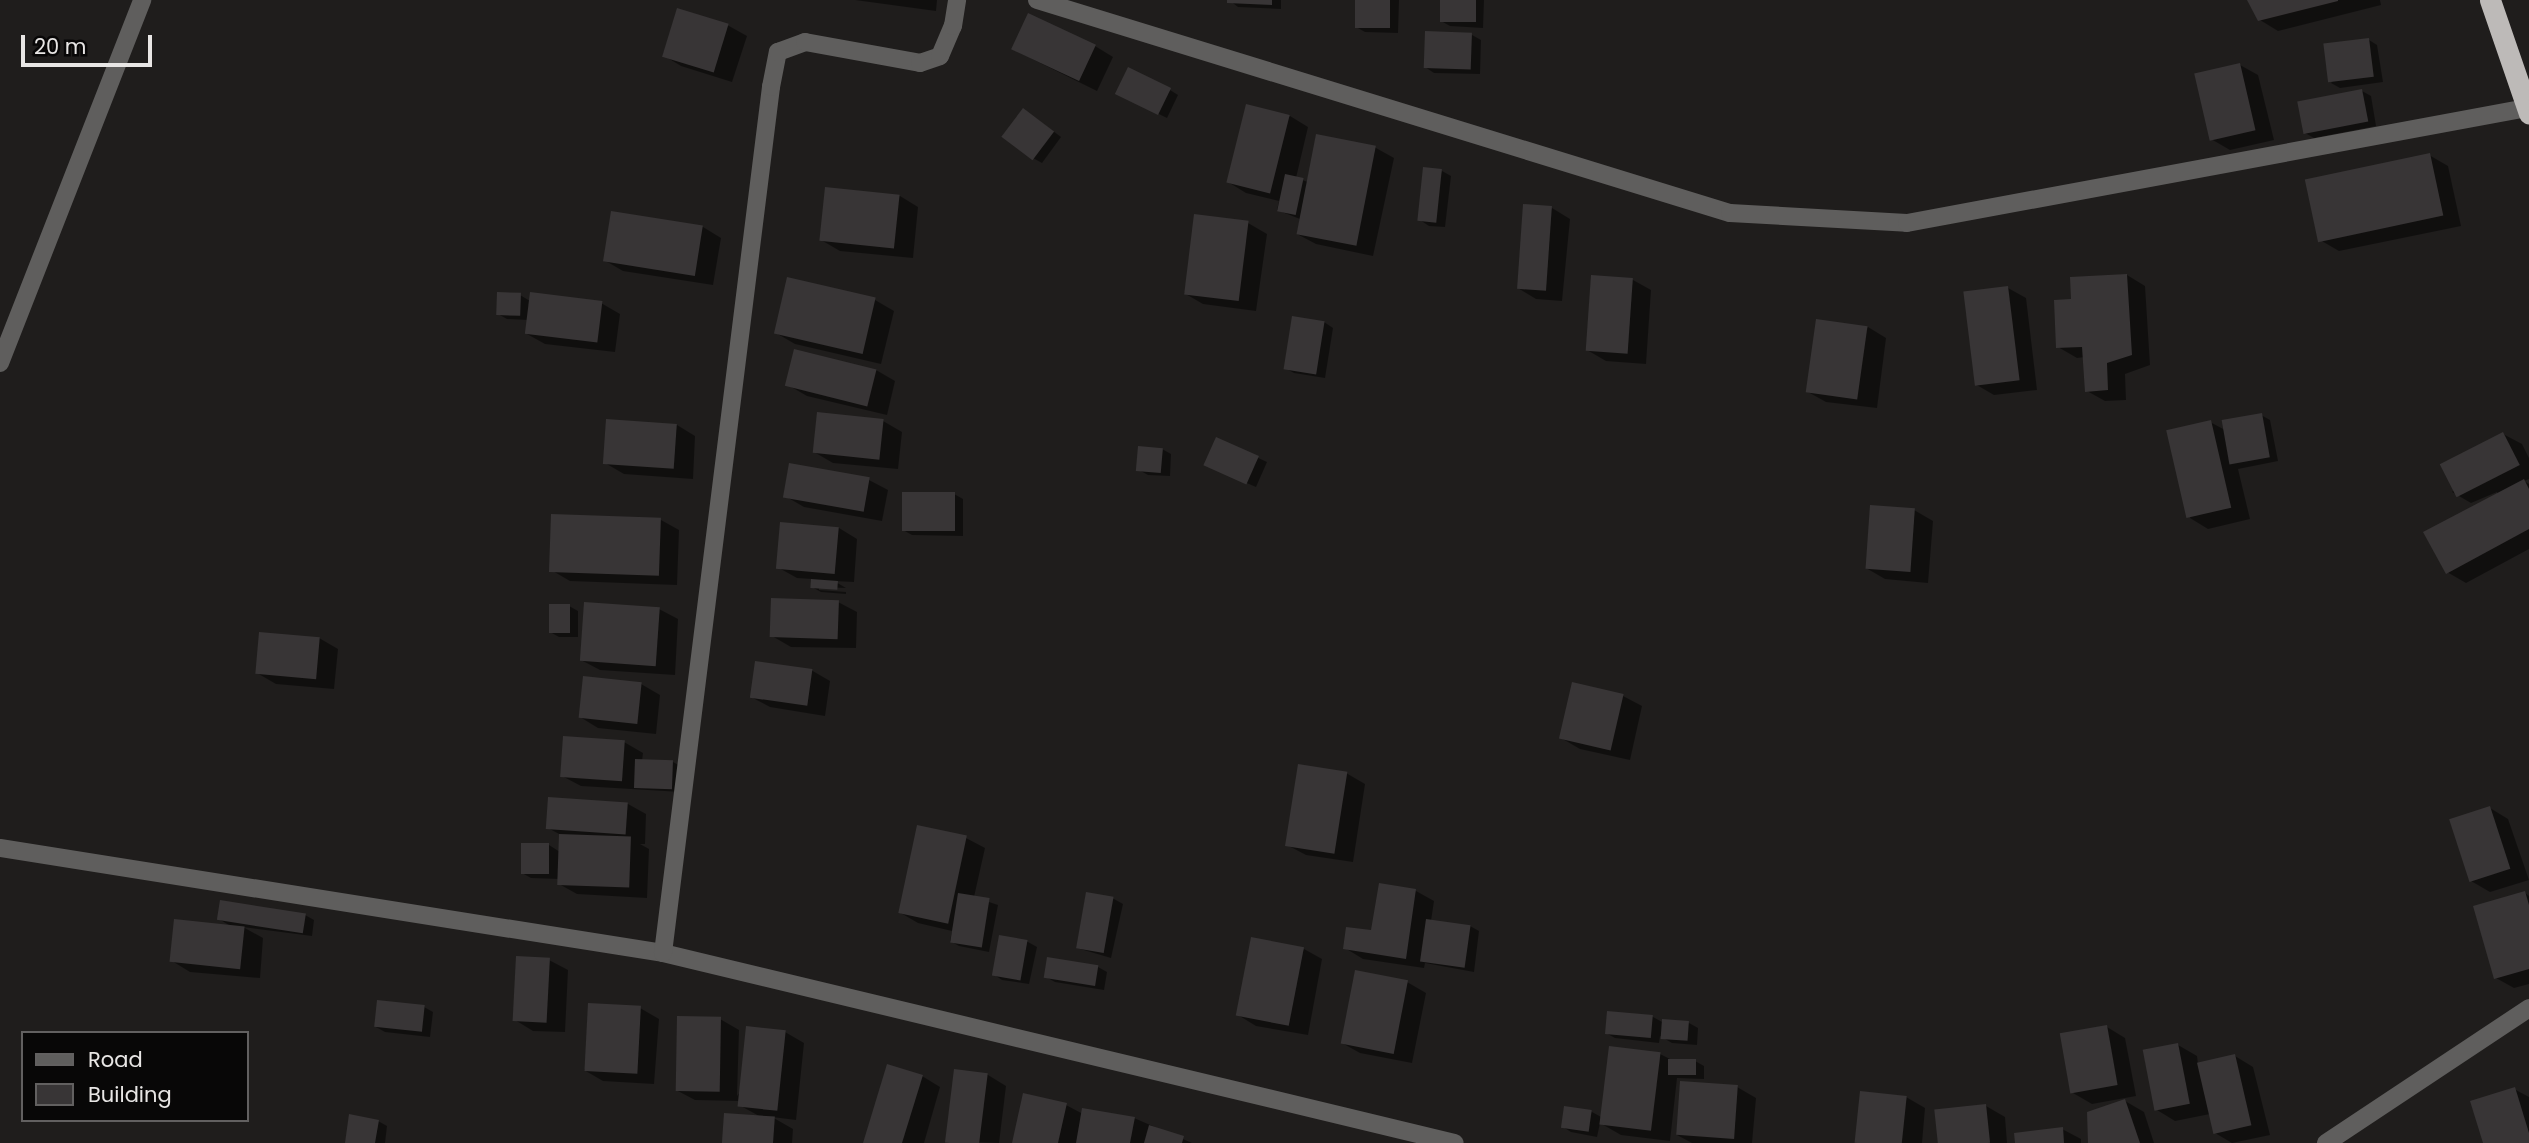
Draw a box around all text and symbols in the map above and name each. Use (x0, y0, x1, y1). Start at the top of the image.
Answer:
scale bar (24, 21, 156, 65)
text: 20 m (34, 32, 87, 61)
legend (21, 1031, 248, 1122)
text: Road (88, 1045, 143, 1074)
text: Building (88, 1080, 172, 1109)

